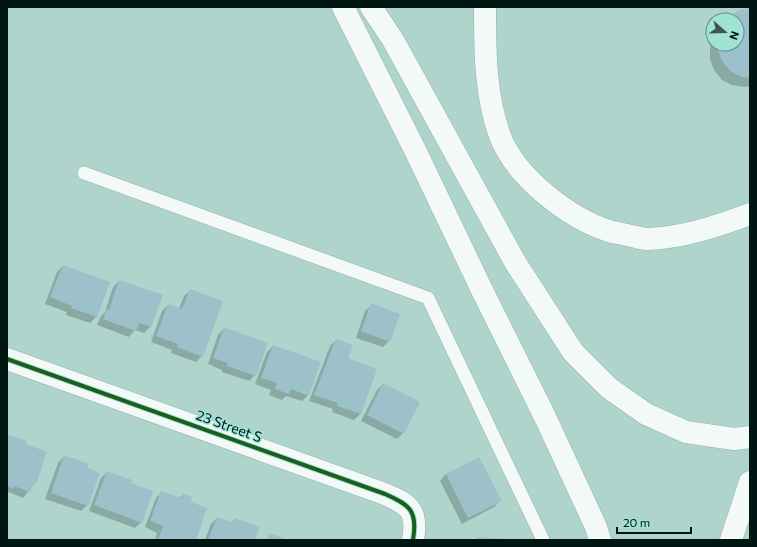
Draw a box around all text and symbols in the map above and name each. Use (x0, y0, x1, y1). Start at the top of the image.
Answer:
north arrow (705, 12, 745, 52)
text: N (727, 29, 742, 42)
street label: 23 Street S (194, 406, 264, 445)
scale bar (617, 509, 691, 535)
text: 20 m (623, 515, 650, 529)

